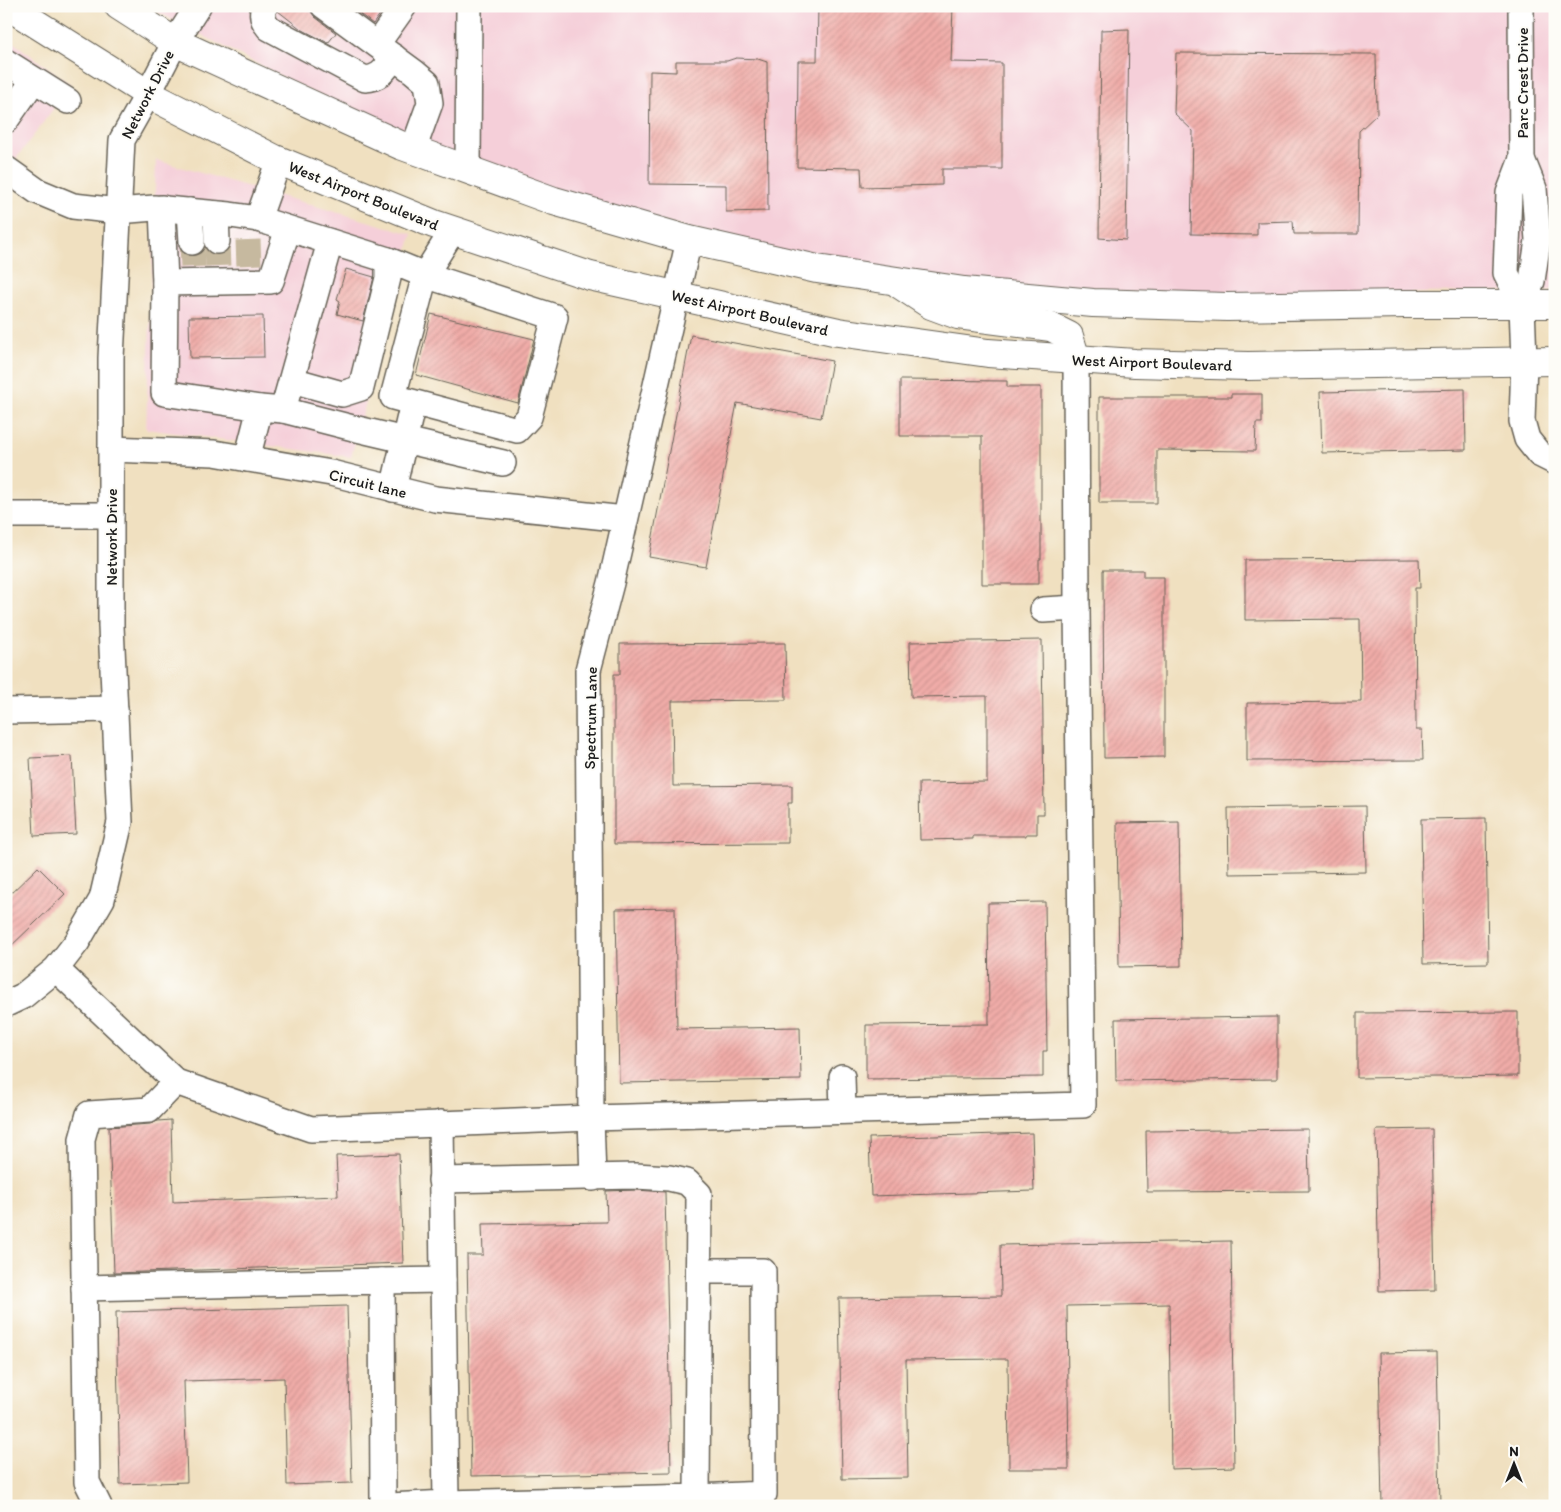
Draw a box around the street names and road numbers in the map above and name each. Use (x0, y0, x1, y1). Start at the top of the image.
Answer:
street label: Parc Crest Drive (1513, 27, 1532, 139)
street label: Network Drive (117, 47, 178, 142)
street label: West Airport Boulevard (286, 157, 442, 234)
street label: West Airport Boulevard (669, 285, 831, 340)
street label: West Airport Boulevard (1071, 350, 1233, 375)
street label: Circuit lane (327, 465, 409, 502)
street label: Network Drive (102, 488, 121, 586)
street label: Spectrum Lane (580, 666, 601, 770)

